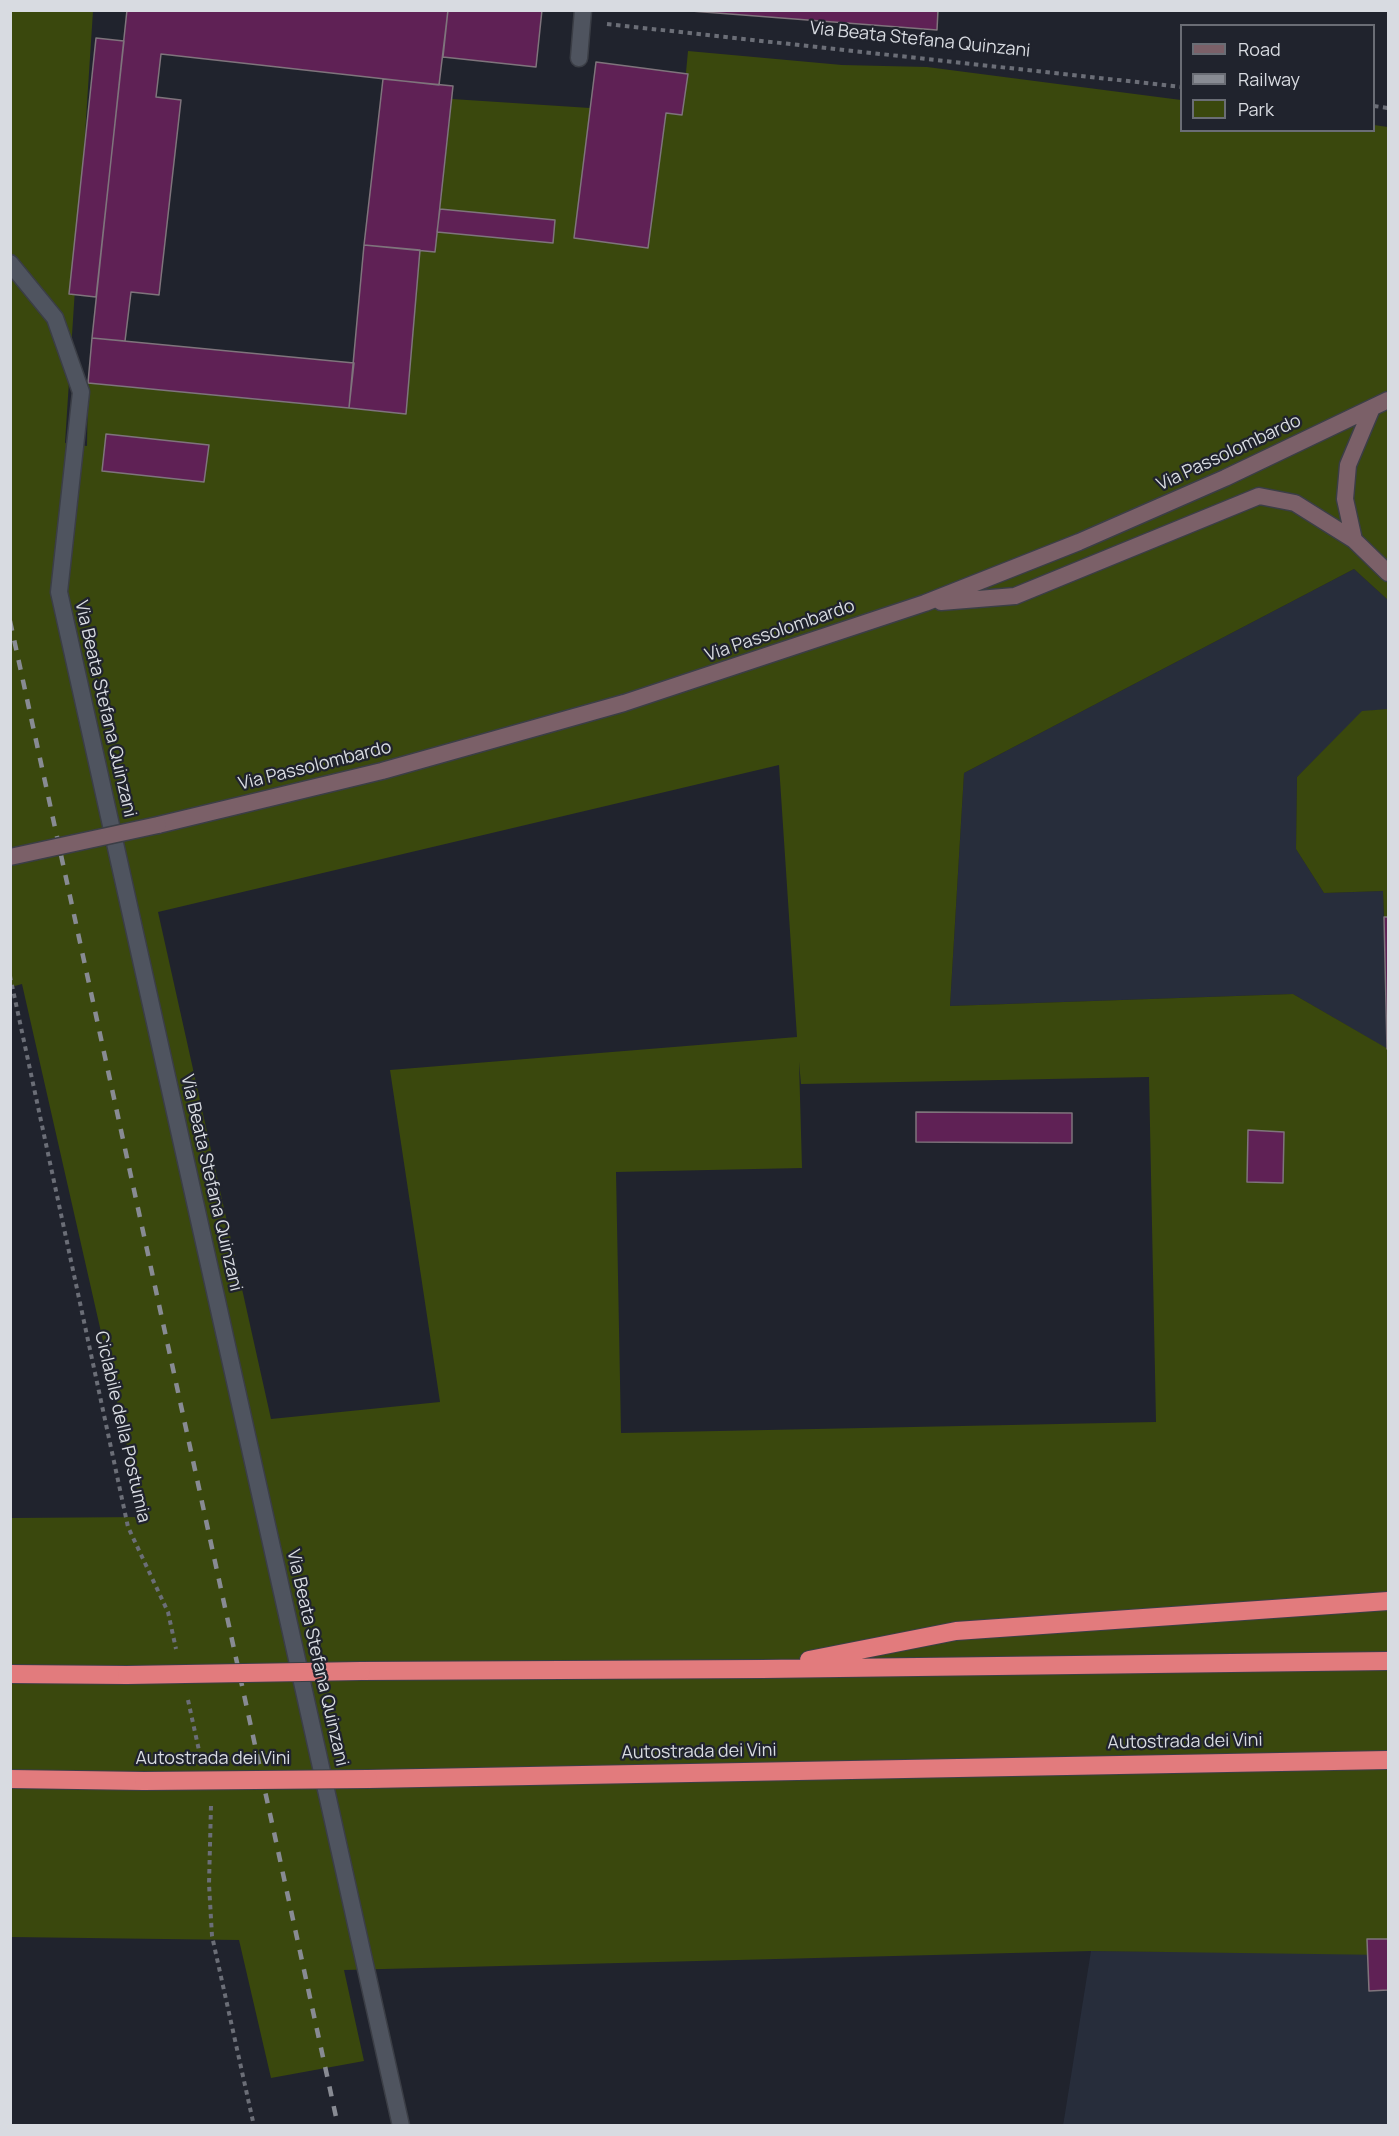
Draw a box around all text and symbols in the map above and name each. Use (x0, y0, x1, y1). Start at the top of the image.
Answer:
street label: Via Beata Stefana Quinzani (809, 18, 1031, 62)
legend (1180, 24, 1375, 132)
text: Road (1238, 37, 1281, 61)
text: Railway (1238, 67, 1300, 91)
text: Park (1238, 97, 1274, 121)
street label: Via Passolombardo (1153, 410, 1305, 496)
street label: Via Passolombardo (702, 595, 858, 667)
street label: Via Beata Stefana Quinzani (70, 598, 140, 820)
street label: Via Passolombardo (236, 737, 394, 795)
street label: Via Beata Stefana Quinzani (176, 1072, 246, 1294)
street label: Ciclabile della Postumia (89, 1329, 155, 1525)
street label: Via Beata Stefana Quinzani (282, 1547, 352, 1769)
street label: Autostrada dei Vini (1107, 1730, 1263, 1754)
street label: Autostrada dei Vini (621, 1740, 777, 1764)
street label: Autostrada dei Vini (135, 1748, 291, 1770)

